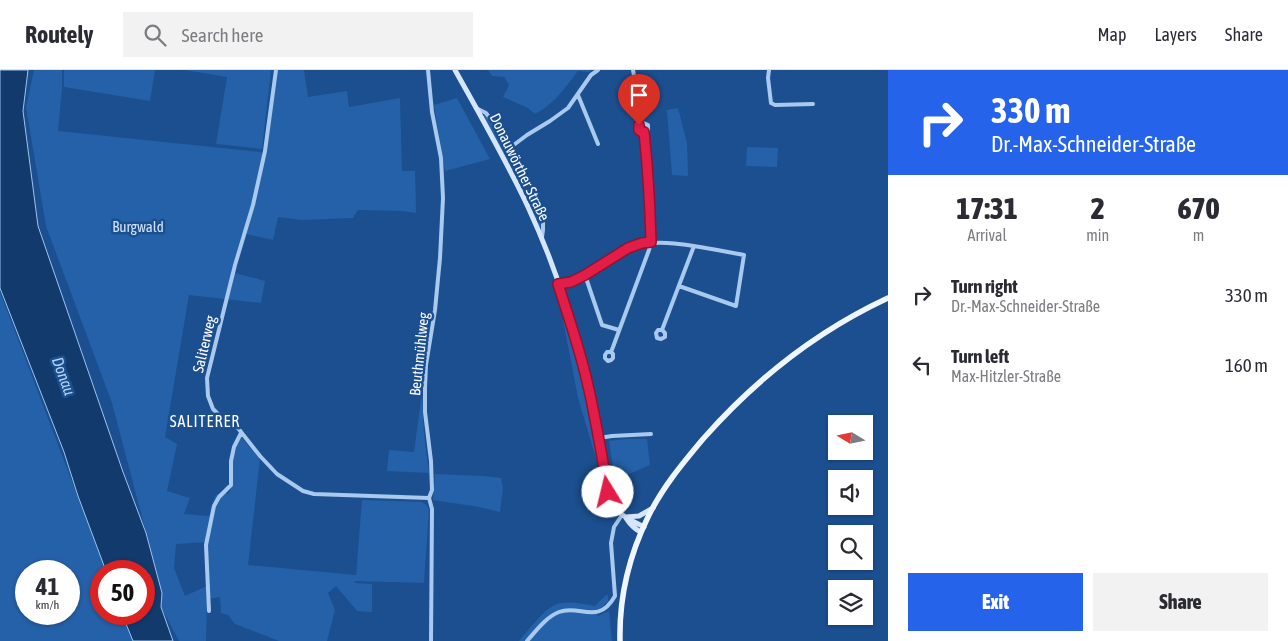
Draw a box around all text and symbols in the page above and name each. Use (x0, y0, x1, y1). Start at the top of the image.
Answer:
search box (123, 12, 473, 57)
text: Routely (25, 21, 93, 48)
icon: search (141, 21, 169, 49)
text: Search here (181, 24, 263, 46)
text: Map (1097, 24, 1126, 45)
text: Layers (1154, 24, 1197, 45)
text: Share (1225, 24, 1263, 45)
pin (618, 74, 660, 125)
icon: arrive (625, 81, 653, 109)
icon: right (908, 90, 973, 155)
text: 330 m (991, 90, 1070, 130)
street label: Donauwörther Straße (487, 110, 553, 224)
text: Dr.-Max-Schneider-Straße (991, 131, 1196, 157)
text: 17:31 (956, 191, 1018, 225)
text: 2 (1091, 191, 1105, 225)
text: 670 (1177, 191, 1220, 225)
park label: Burgwald (112, 218, 164, 235)
text: Arrival (968, 226, 1007, 244)
text: min (1086, 226, 1109, 244)
text: m (1193, 226, 1204, 244)
text: Turn right (951, 275, 1018, 297)
icon: right (908, 281, 936, 309)
text: 330 m (1225, 284, 1268, 306)
text: Dr.-Max-Schneider-Straße (951, 297, 1100, 315)
street label: Beuthmühlweg (406, 311, 432, 397)
street label: Saliterweg (189, 313, 219, 374)
text: Turn left (951, 345, 1009, 367)
icon: left (908, 351, 936, 379)
water label: Donau (49, 354, 79, 398)
text: 160 m (1225, 354, 1268, 376)
text: Max-Hitzler-Straße (951, 367, 1061, 385)
district label: SALITERER (170, 412, 240, 430)
north arrow (828, 415, 872, 460)
map controls (828, 415, 873, 625)
position arrow (581, 465, 633, 517)
button: sound (828, 470, 873, 515)
button: search (828, 525, 873, 570)
speed limit sign: 50 (90, 560, 155, 625)
text: 41 (36, 572, 59, 600)
button: Exit (908, 573, 1083, 631)
button: Share (1093, 573, 1268, 631)
button: layers (828, 580, 873, 625)
text: km/h (36, 598, 59, 612)

